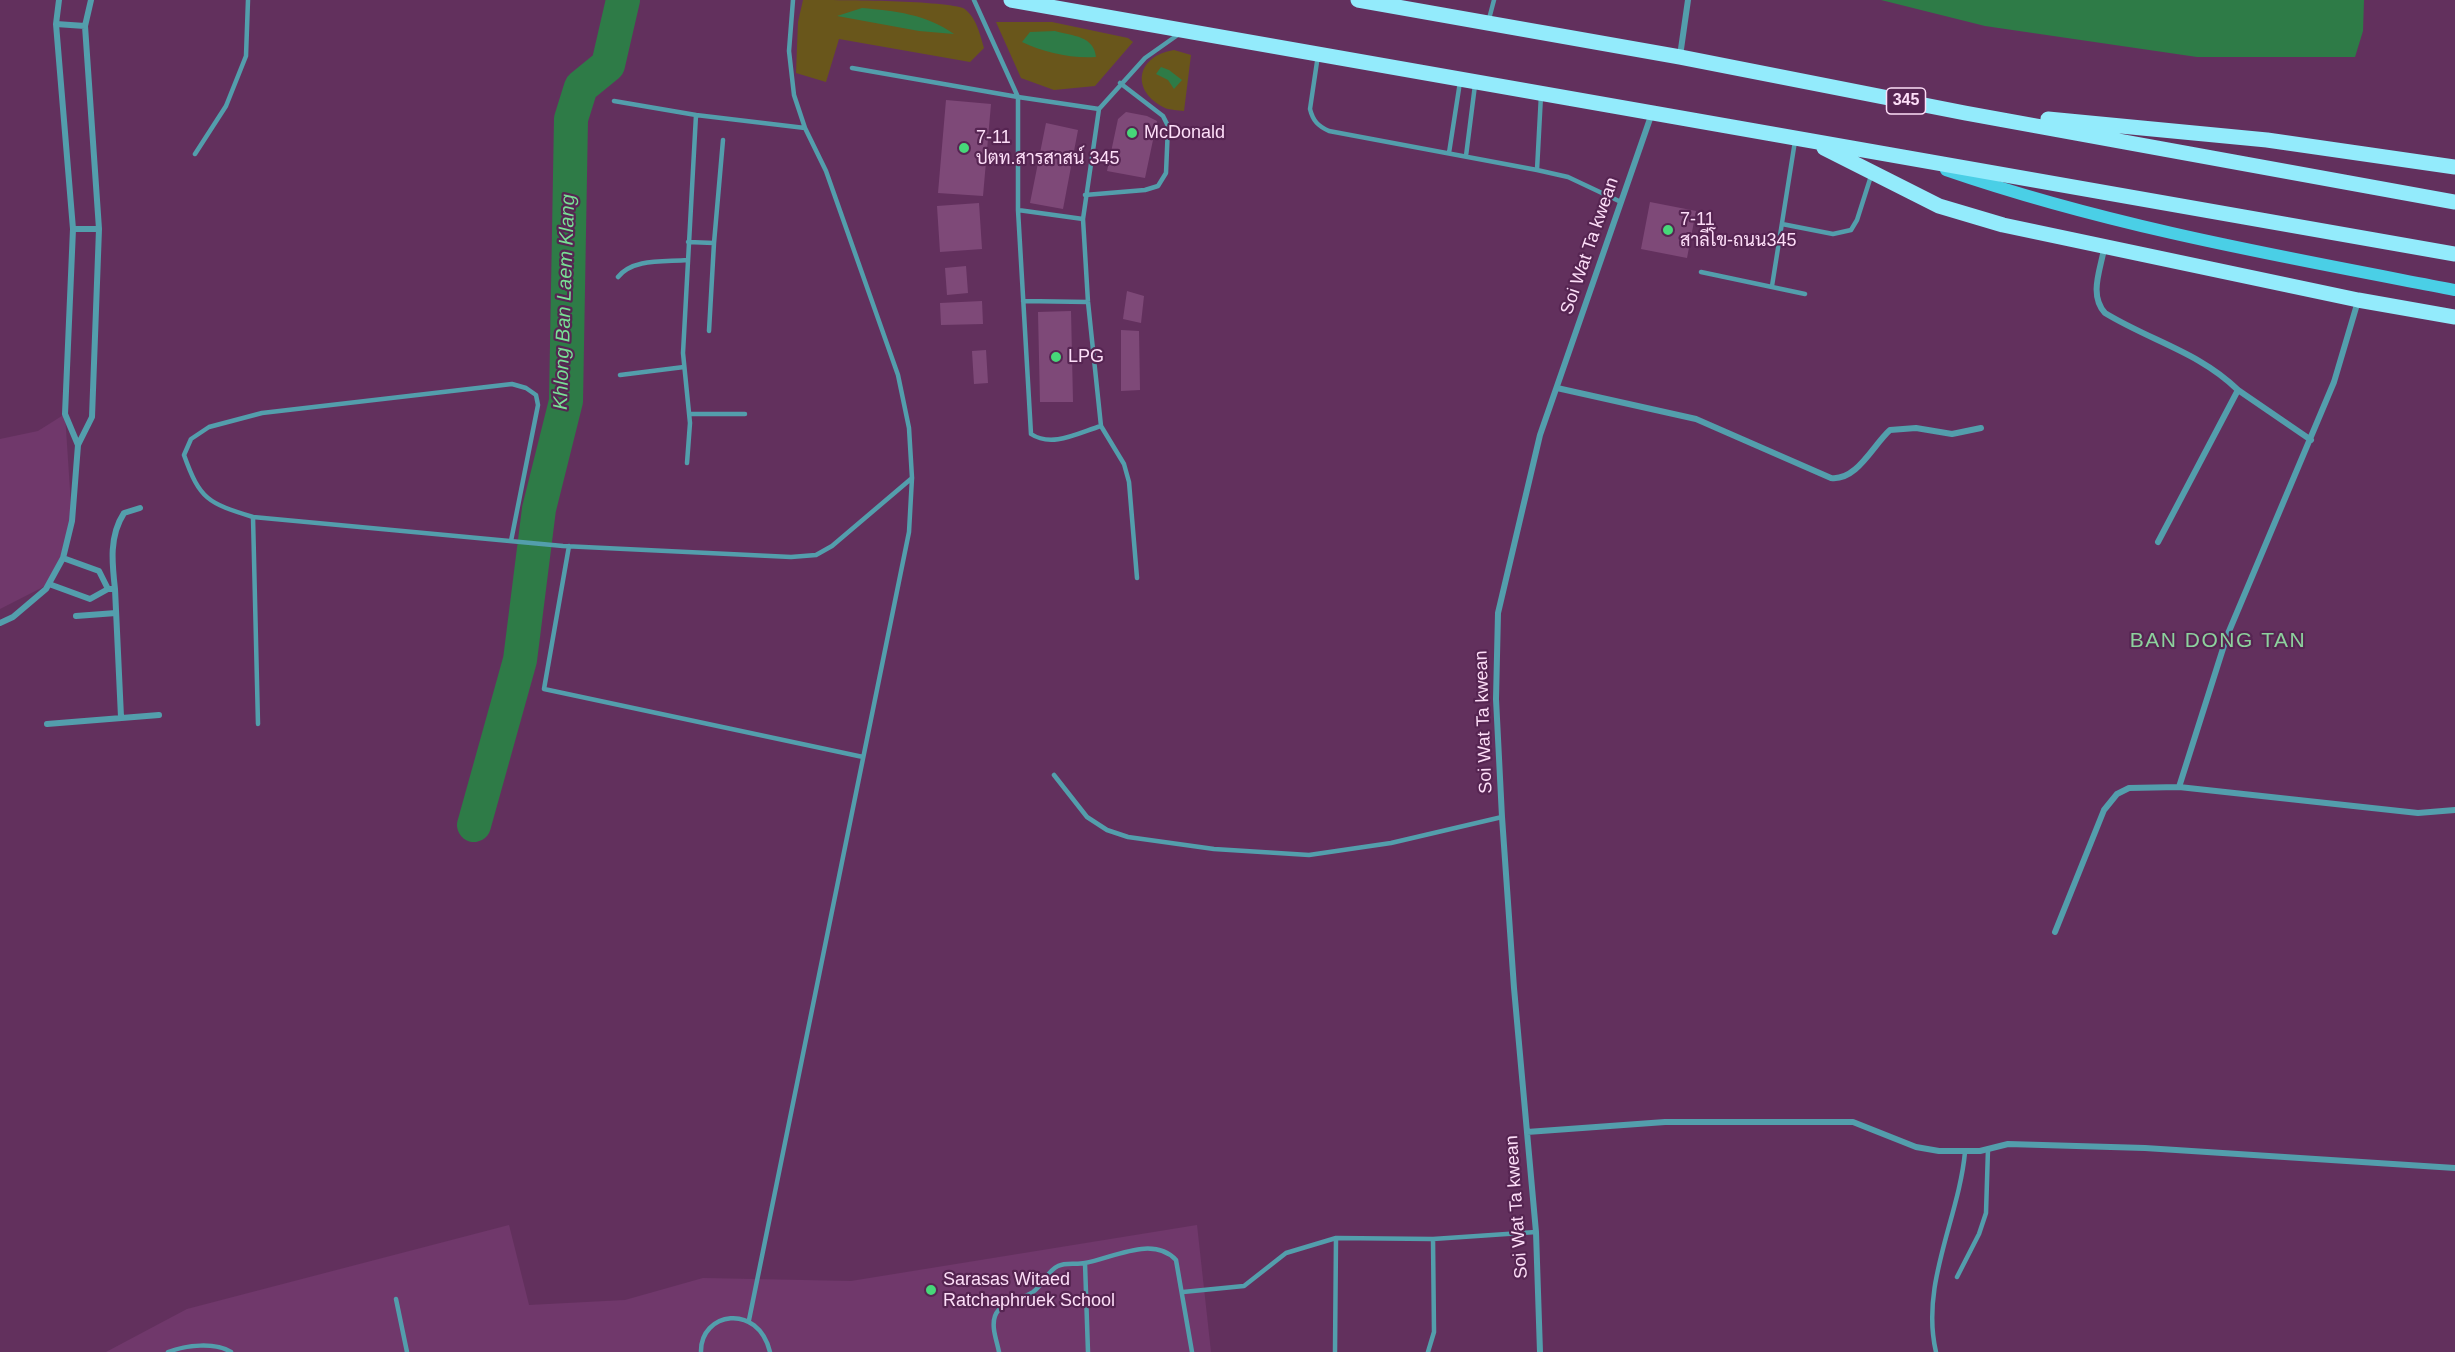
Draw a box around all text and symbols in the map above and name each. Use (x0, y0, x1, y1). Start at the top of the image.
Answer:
road number: 345 (1886, 88, 1926, 114)
place label: McDonald (1144, 122, 1225, 144)
marker: McDonald (1125, 126, 1139, 140)
place label: 7-11 ปตท.สารสาสน์ 345 (976, 127, 1120, 170)
marker: 7-11 ปตท.สารสาสน์ 345 (957, 141, 971, 155)
street label: Soi Wat Ta kwean (1556, 175, 1624, 317)
water label: Khlong Ban Laem Klang (549, 194, 581, 410)
place label: 7-11 สาลีโข-ถนน345 (1680, 209, 1797, 252)
marker: 7-11 สาลีโข-ถนน345 (1661, 223, 1675, 237)
place label: LPG (1068, 346, 1104, 368)
marker: LPG (1049, 350, 1063, 364)
district label: BAN DONG TAN (2130, 628, 2306, 654)
street label: Soi Wat Ta kwean (1471, 650, 1497, 794)
street label: Soi Wat Ta kwean (1501, 1135, 1533, 1279)
place label: Sarasas Witaed Ratchaphruek School (943, 1269, 1115, 1312)
marker: Sarasas Witaed Ratchaphruek School (924, 1283, 938, 1297)

